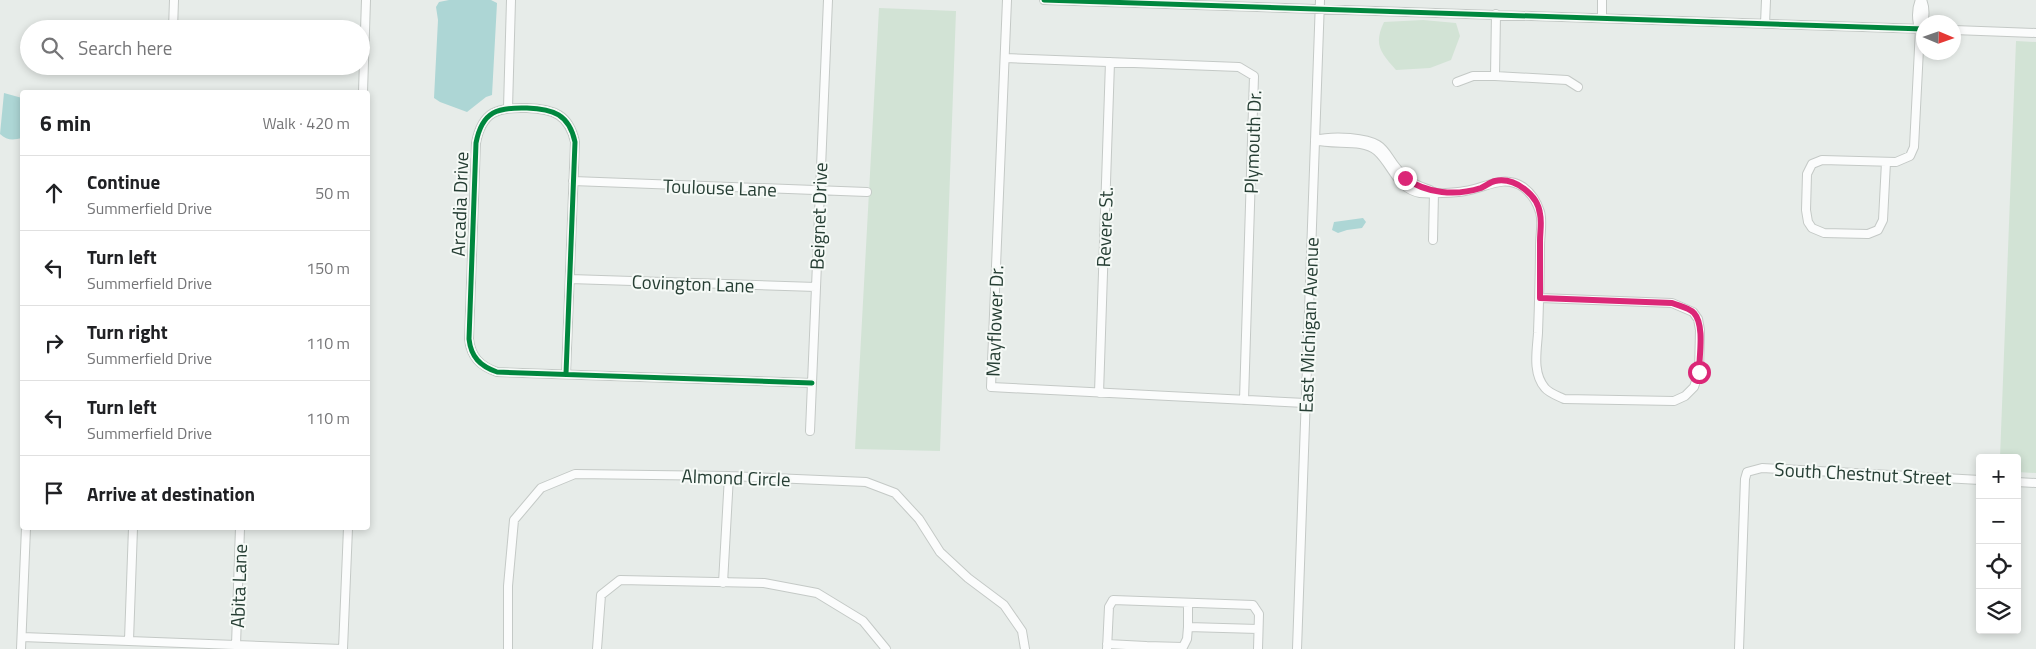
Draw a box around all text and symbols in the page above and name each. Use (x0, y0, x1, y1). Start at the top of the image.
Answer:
north arrow (1916, 15, 1961, 60)
search box (20, 20, 370, 75)
text: Search here (78, 33, 172, 62)
icon: search (38, 34, 66, 62)
street label: Plymouth Dr. (1236, 90, 1268, 194)
text: 6 min (40, 107, 91, 139)
text: Walk · 420 m (262, 111, 350, 135)
street label: Arcadia Drive (443, 151, 475, 257)
street label: Beignet Drive (802, 162, 834, 270)
text: Continue (87, 167, 160, 196)
route end (1394, 167, 1417, 190)
street label: Toulouse Lane (663, 171, 777, 203)
icon: ahead (40, 179, 68, 207)
text: 50 m (315, 181, 350, 205)
street label: Revere St. (1088, 186, 1120, 268)
text: Summerfield Drive (87, 196, 212, 220)
street label: East Michigan Avenue (1290, 237, 1326, 413)
text: Turn left (87, 242, 157, 271)
icon: left (40, 254, 68, 282)
text: 150 m (306, 256, 350, 280)
street label: Mayflower Dr. (978, 265, 1010, 377)
street label: Covington Lane (631, 266, 755, 300)
text: Summerfield Drive (87, 271, 212, 295)
text: Turn right (87, 317, 168, 346)
icon: right (40, 329, 68, 357)
text: 110 m (306, 331, 350, 355)
text: Summerfield Drive (87, 346, 212, 370)
route start (1688, 361, 1711, 384)
text: Turn left (87, 392, 157, 421)
icon: left (40, 404, 68, 432)
text: 110 m (306, 406, 350, 430)
text: Summerfield Drive (87, 421, 212, 445)
street label: South Chestnut Street (1774, 454, 1953, 492)
map controls (1976, 454, 2021, 634)
button: + (1976, 454, 2021, 499)
street label: Almond Circle (681, 461, 791, 493)
icon: arrive (40, 479, 68, 507)
text: Arrive at destination (87, 479, 255, 508)
button: − (1976, 499, 2021, 544)
street label: Abita Lane (222, 543, 254, 629)
button: locate (1976, 544, 2021, 589)
button: layers (1976, 589, 2021, 634)

